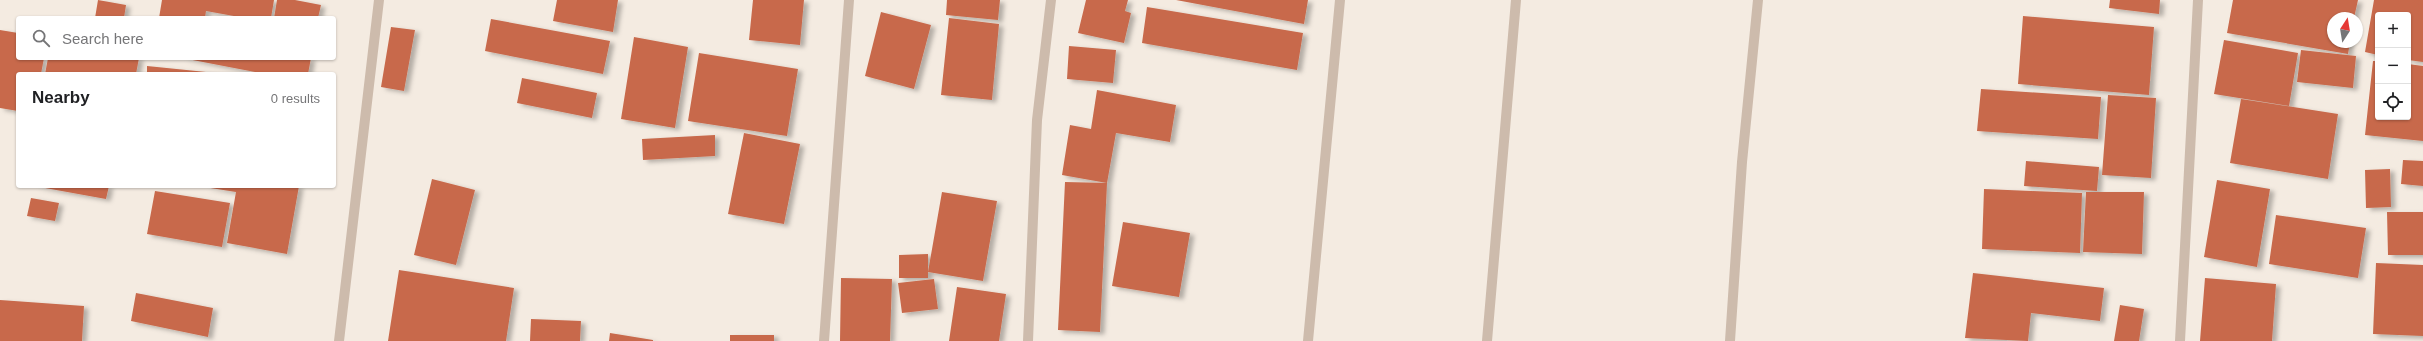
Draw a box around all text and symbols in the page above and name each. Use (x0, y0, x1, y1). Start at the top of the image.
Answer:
north arrow (2327, 12, 2363, 48)
map controls (2375, 12, 2411, 120)
button: + (2375, 12, 2411, 48)
search box (16, 16, 336, 60)
icon: search (30, 27, 52, 49)
text: Search here (62, 30, 144, 47)
button: − (2375, 48, 2411, 84)
button: locate (2375, 84, 2411, 120)
text: Nearby (32, 88, 90, 107)
text: 0 results (271, 91, 320, 106)

